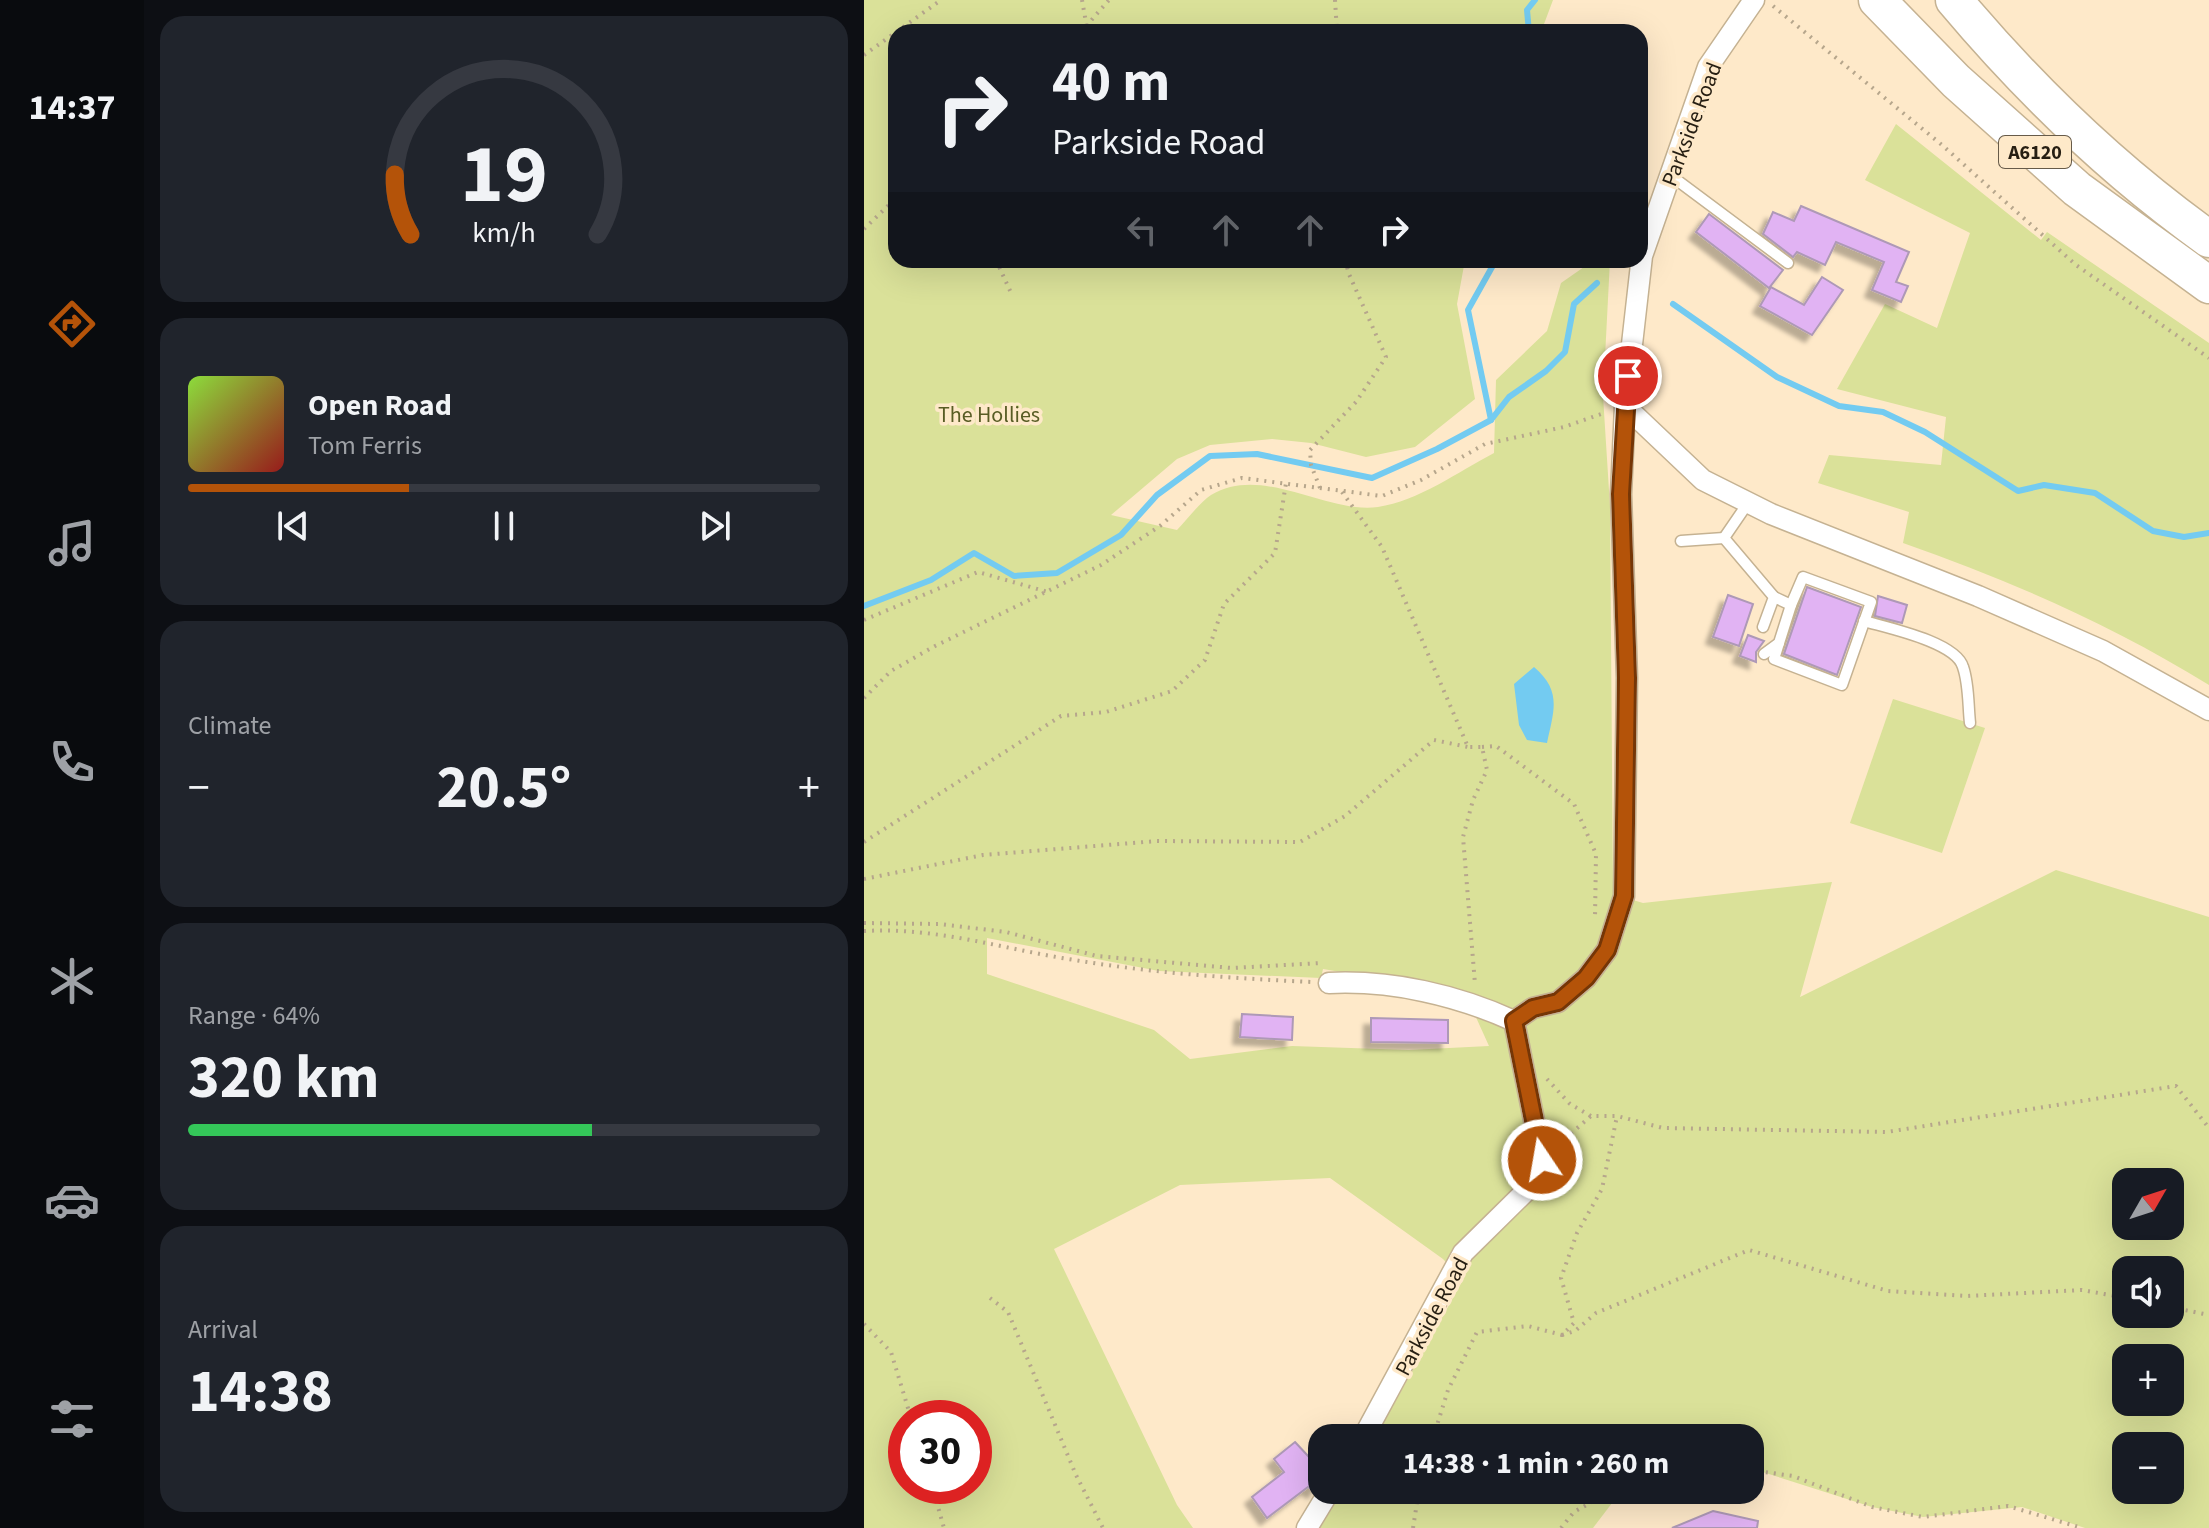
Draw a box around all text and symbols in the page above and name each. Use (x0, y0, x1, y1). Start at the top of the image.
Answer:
text: 40 m (1052, 43, 1170, 122)
icon: right (920, 56, 1024, 160)
street label: Parkside Road (1654, 58, 1730, 191)
text: 14:37 (29, 82, 115, 133)
text: 19 (460, 116, 548, 234)
text: Parkside Road (1052, 117, 1266, 168)
road number: A6120 (1999, 136, 2071, 168)
icon: left (1120, 208, 1164, 252)
icon: ahead (1204, 208, 1248, 252)
icon: ahead (1288, 208, 1332, 252)
icon: right (1372, 208, 1416, 252)
text: km/h (472, 213, 536, 253)
icon: directions (44, 296, 100, 352)
pin (1594, 342, 1662, 410)
icon: arrive (1606, 354, 1650, 398)
text: Open Road (308, 384, 452, 427)
park label: The Hollies (938, 399, 1040, 431)
text: Tom Ferris (308, 427, 422, 464)
icon: previous (271, 504, 315, 548)
icon: pause (482, 504, 526, 548)
icon: next (693, 504, 737, 548)
icon: music (44, 515, 100, 571)
text: Climate (188, 707, 272, 744)
icon: phone (44, 734, 100, 790)
text: 20.5° (437, 746, 571, 831)
text: − (188, 757, 210, 820)
text: + (798, 757, 820, 820)
icon: climate (44, 953, 100, 1009)
text: Range · 64% (188, 997, 320, 1034)
text: 320 km (188, 1036, 379, 1121)
position arrow (1500, 1118, 1584, 1202)
north arrow (2112, 1168, 2184, 1240)
map controls (2112, 1168, 2184, 1504)
icon: car (44, 1172, 100, 1228)
street label: Parkside Road (1387, 1251, 1477, 1382)
button: sound (2112, 1256, 2184, 1328)
text: Arrival (188, 1311, 258, 1348)
button: + (2112, 1344, 2184, 1416)
text: 14:38 (188, 1350, 333, 1435)
icon: filters (44, 1391, 100, 1447)
speed limit sign: 30 (888, 1400, 992, 1504)
button: − (2112, 1432, 2184, 1504)
text: 14:38 · 1 min · 260 m (1403, 1442, 1669, 1485)

